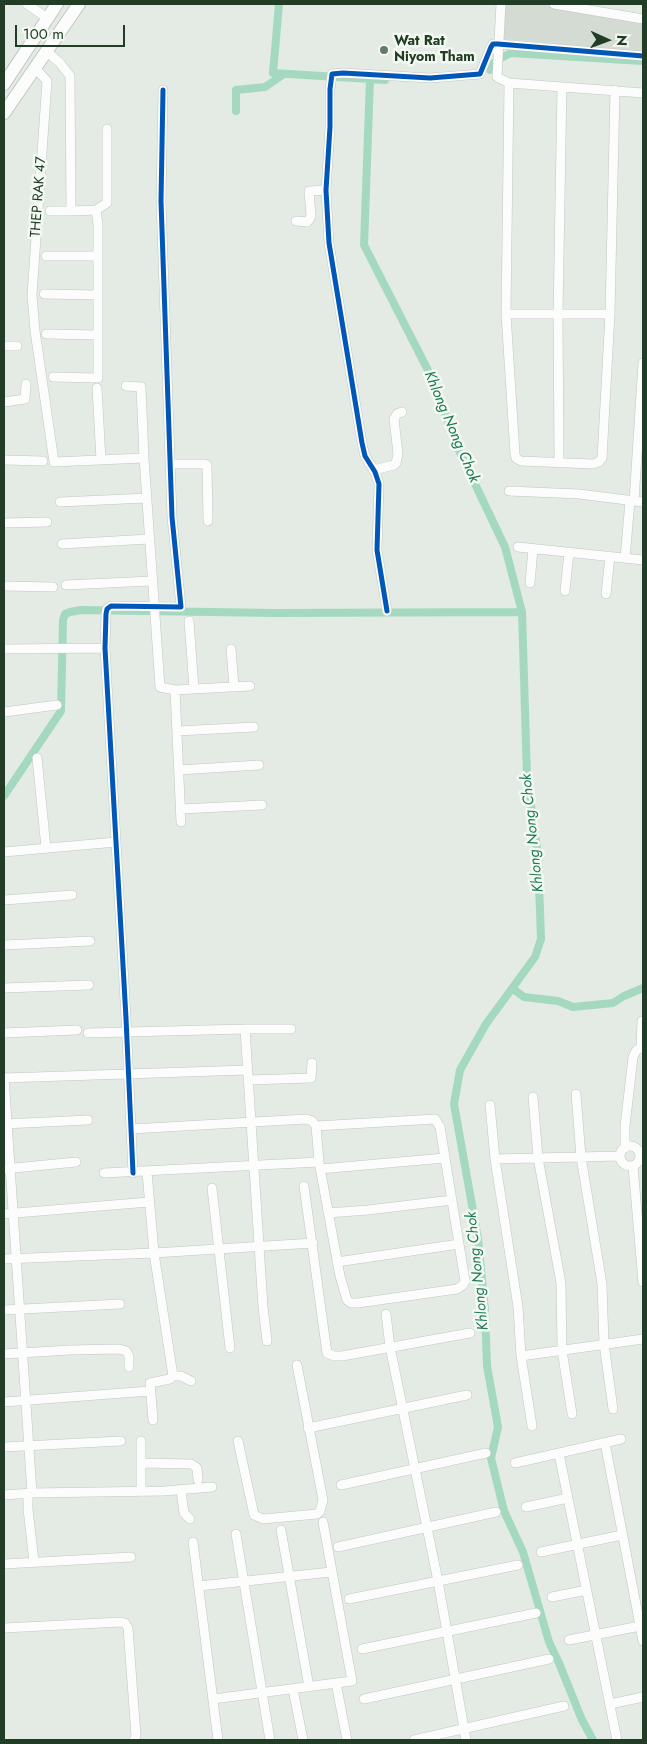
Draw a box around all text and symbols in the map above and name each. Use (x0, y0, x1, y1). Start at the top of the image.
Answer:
scale bar (18, 15, 128, 47)
north arrow (582, 15, 632, 65)
text: 100 m (23, 23, 64, 45)
place label: Wat Rat Niyom Tham (394, 34, 475, 66)
text: N (612, 35, 632, 46)
marker: Wat Rat Niyom Tham (378, 44, 390, 56)
street label: THEP RAK 47 (28, 156, 50, 238)
water label: Khlong Nong Chok (419, 369, 483, 485)
water label: Khlong Nong Chok (518, 773, 548, 893)
water label: Khlong Nong Chok (463, 1211, 493, 1331)

